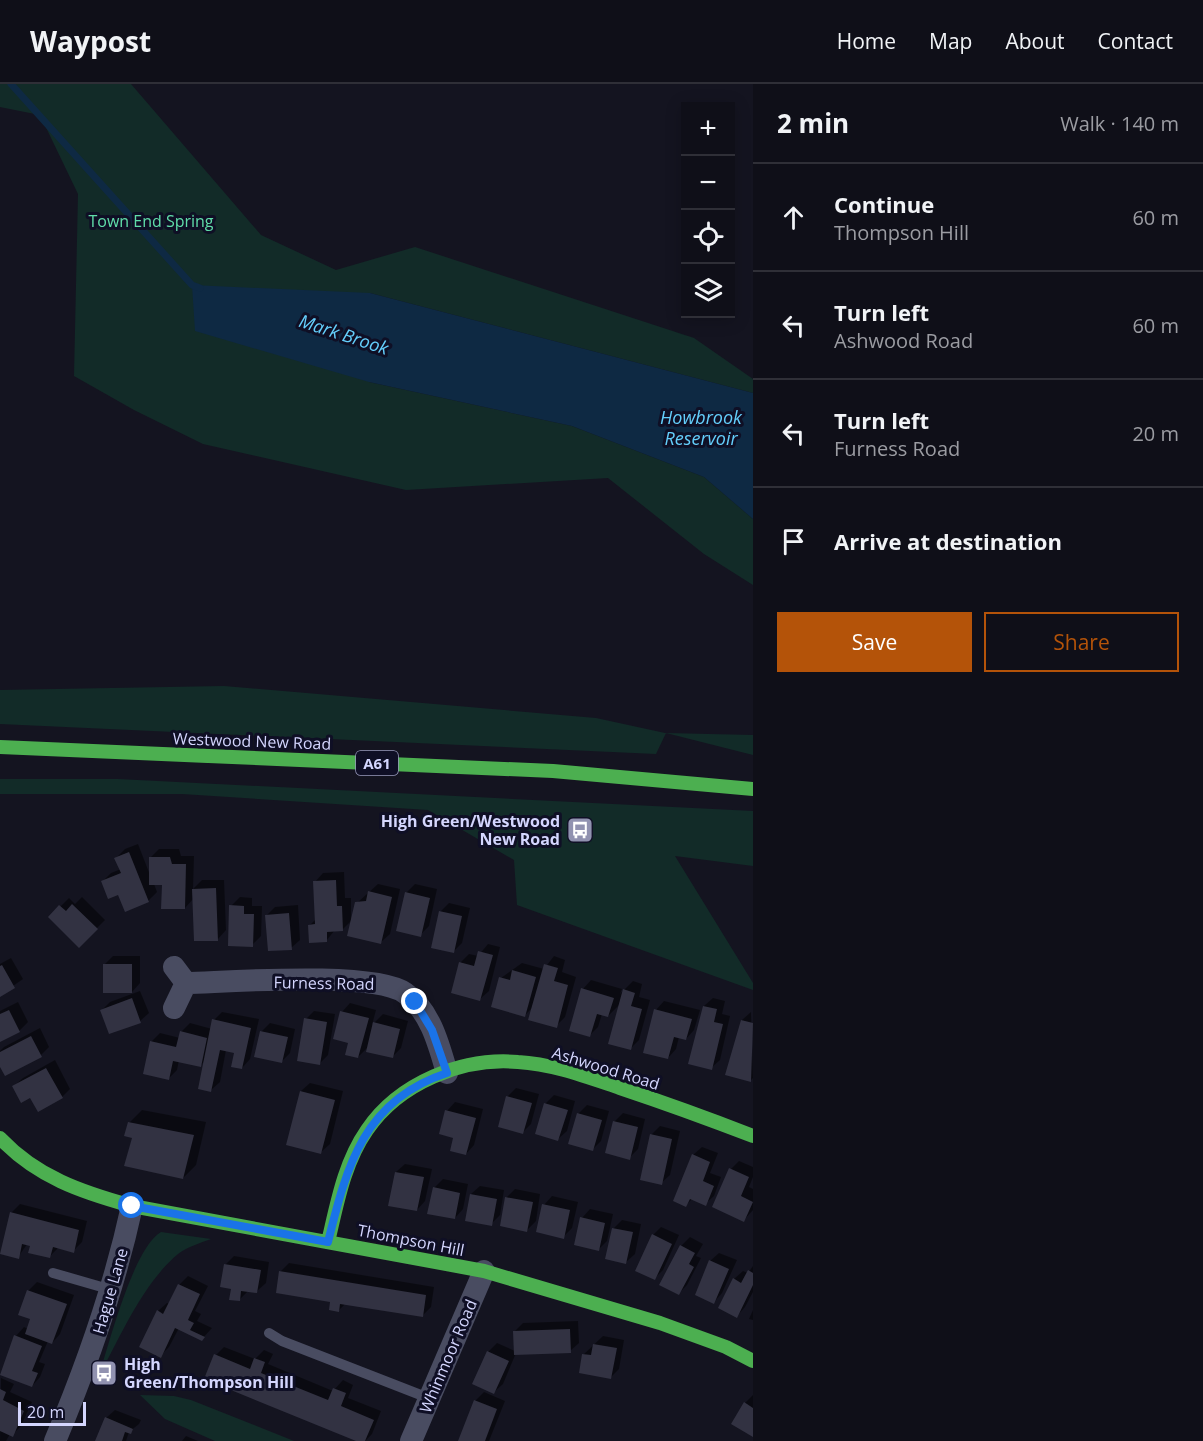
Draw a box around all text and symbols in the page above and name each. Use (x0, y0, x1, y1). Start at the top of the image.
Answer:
text: Waypost (30, 22, 151, 60)
text: Home (837, 27, 896, 55)
text: Map (929, 27, 972, 55)
text: About (1005, 27, 1065, 55)
text: Contact (1098, 27, 1173, 55)
map controls (681, 102, 735, 318)
button: + (681, 102, 735, 156)
text: 2 min (777, 105, 849, 141)
text: Walk · 140 m (1060, 110, 1179, 137)
button: − (681, 156, 735, 210)
text: Continue (834, 189, 934, 219)
icon: ahead (777, 201, 810, 234)
text: 60 m (1132, 204, 1179, 231)
park label: Town End Spring (88, 210, 214, 232)
button: locate (681, 210, 735, 264)
text: Thompson Hill (834, 219, 969, 246)
button: layers (681, 264, 735, 318)
text: Turn left (834, 297, 929, 327)
water label: Mark Brook (296, 308, 393, 360)
icon: left (777, 309, 810, 342)
text: 60 m (1132, 312, 1179, 339)
text: Ashwood Road (834, 327, 973, 354)
water label: Howbrook Reservoir (660, 405, 743, 450)
text: Turn left (834, 405, 929, 435)
icon: left (777, 417, 810, 450)
text: 20 m (1132, 420, 1179, 447)
text: Furness Road (834, 435, 960, 462)
icon: arrive (777, 525, 810, 558)
text: Arrive at destination (834, 526, 1062, 556)
button: Save (777, 612, 972, 672)
button: Share (984, 612, 1179, 672)
street label: Westwood New Road (172, 727, 332, 755)
road number: A61 (356, 751, 398, 775)
place label: High Green/Westwood New Road (381, 810, 560, 850)
bus stop icon: High Green/Westwood New Road (565, 815, 595, 845)
street label: Furness Road (273, 971, 375, 995)
route end (401, 988, 427, 1014)
street label: Ashwood Road (550, 1041, 662, 1095)
route start (118, 1192, 144, 1218)
street label: Thompson Hill (356, 1219, 466, 1261)
street label: Hague Lane (87, 1245, 133, 1337)
street label: Whinmoor Road (414, 1296, 482, 1416)
place label: High Green/Thompson Hill (124, 1353, 294, 1393)
bus stop icon: High Green/Thompson Hill (89, 1358, 119, 1388)
scale bar (18, 1399, 86, 1426)
text: 20 m (27, 1401, 64, 1423)

